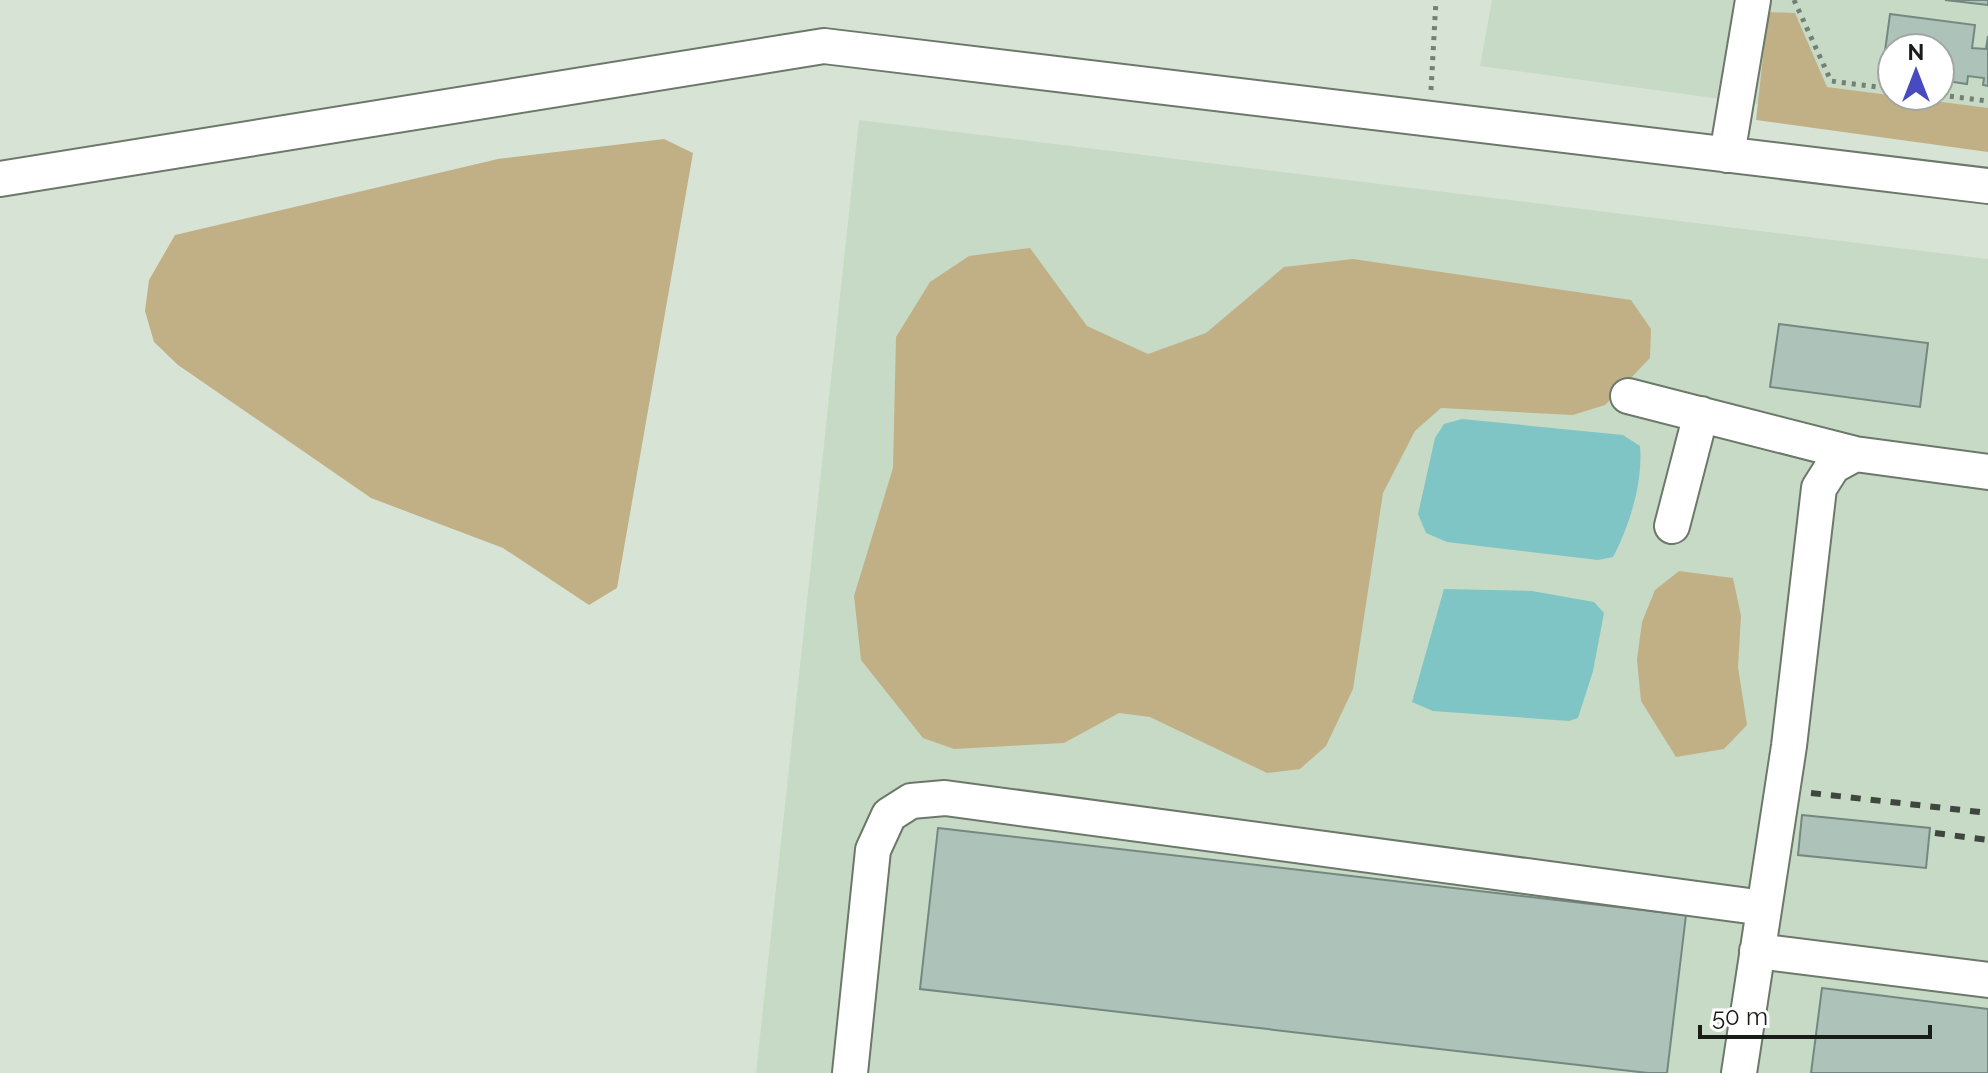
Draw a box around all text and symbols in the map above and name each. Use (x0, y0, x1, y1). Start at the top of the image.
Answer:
north arrow (1876, 32, 1956, 112)
text: N (1908, 39, 1924, 65)
scale bar (1700, 989, 1930, 1039)
text: 50 m (1712, 1002, 1768, 1031)

